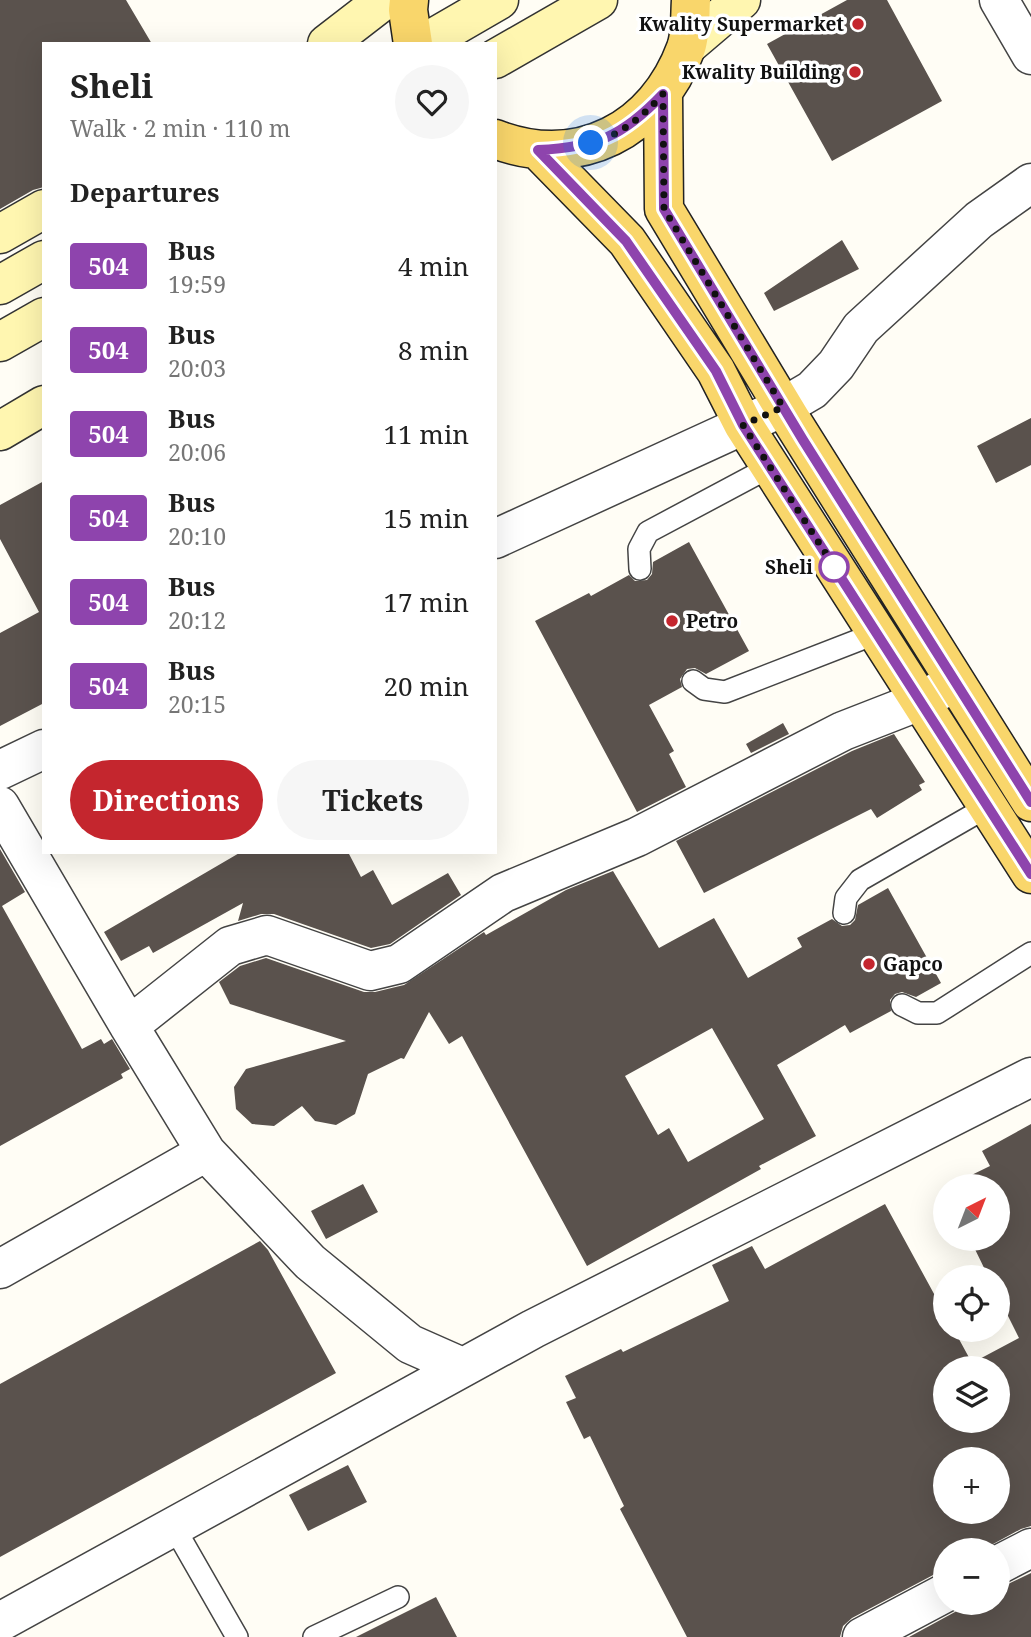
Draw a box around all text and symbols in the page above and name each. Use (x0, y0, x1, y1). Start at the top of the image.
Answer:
place label: Kwality Supermarket (639, 11, 844, 37)
marker: Kwality Supermarket (850, 16, 866, 32)
place label: Kwality Building (682, 59, 841, 85)
text: Sheli (70, 63, 153, 108)
marker: Kwality Building (847, 64, 863, 80)
button: heart (395, 65, 469, 139)
text: Walk · 2 min · 110 m (70, 112, 290, 144)
your location (573, 125, 608, 160)
text: Departures (70, 174, 220, 210)
text: Bus (168, 232, 215, 268)
text: 4 min (398, 248, 469, 284)
text: 504 (88, 249, 129, 282)
text: 19:59 (168, 268, 226, 300)
text: Bus (168, 316, 215, 352)
text: 8 min (398, 332, 469, 368)
text: 504 (88, 333, 129, 366)
text: 20:03 (168, 352, 226, 384)
text: Bus (168, 400, 215, 436)
text: 11 min (384, 416, 469, 452)
text: 504 (88, 417, 129, 450)
text: 20:06 (168, 436, 226, 468)
text: Bus (168, 484, 215, 520)
text: 15 min (384, 500, 469, 536)
text: 504 (88, 501, 129, 534)
text: 20:10 (168, 520, 226, 552)
marker: Sheli (819, 552, 849, 582)
place label: Sheli (765, 554, 813, 580)
text: Bus (168, 568, 215, 604)
text: 17 min (384, 584, 469, 620)
text: 504 (88, 585, 129, 618)
text: 20:12 (168, 604, 226, 636)
place label: Petro (686, 608, 738, 634)
marker: Petro (664, 613, 680, 629)
text: Bus (168, 652, 215, 688)
text: 20 min (384, 668, 469, 704)
text: 504 (88, 669, 129, 702)
text: 20:15 (168, 688, 226, 720)
button: Directions (70, 760, 263, 840)
button: Tickets (277, 760, 469, 840)
place label: Gapco (883, 951, 943, 977)
marker: Gapco (861, 956, 877, 972)
north arrow (933, 1174, 1010, 1251)
map controls (933, 1174, 1010, 1615)
button: locate (933, 1265, 1010, 1342)
button: layers (933, 1356, 1010, 1433)
button: + (933, 1447, 1010, 1524)
button: − (933, 1538, 1010, 1615)

